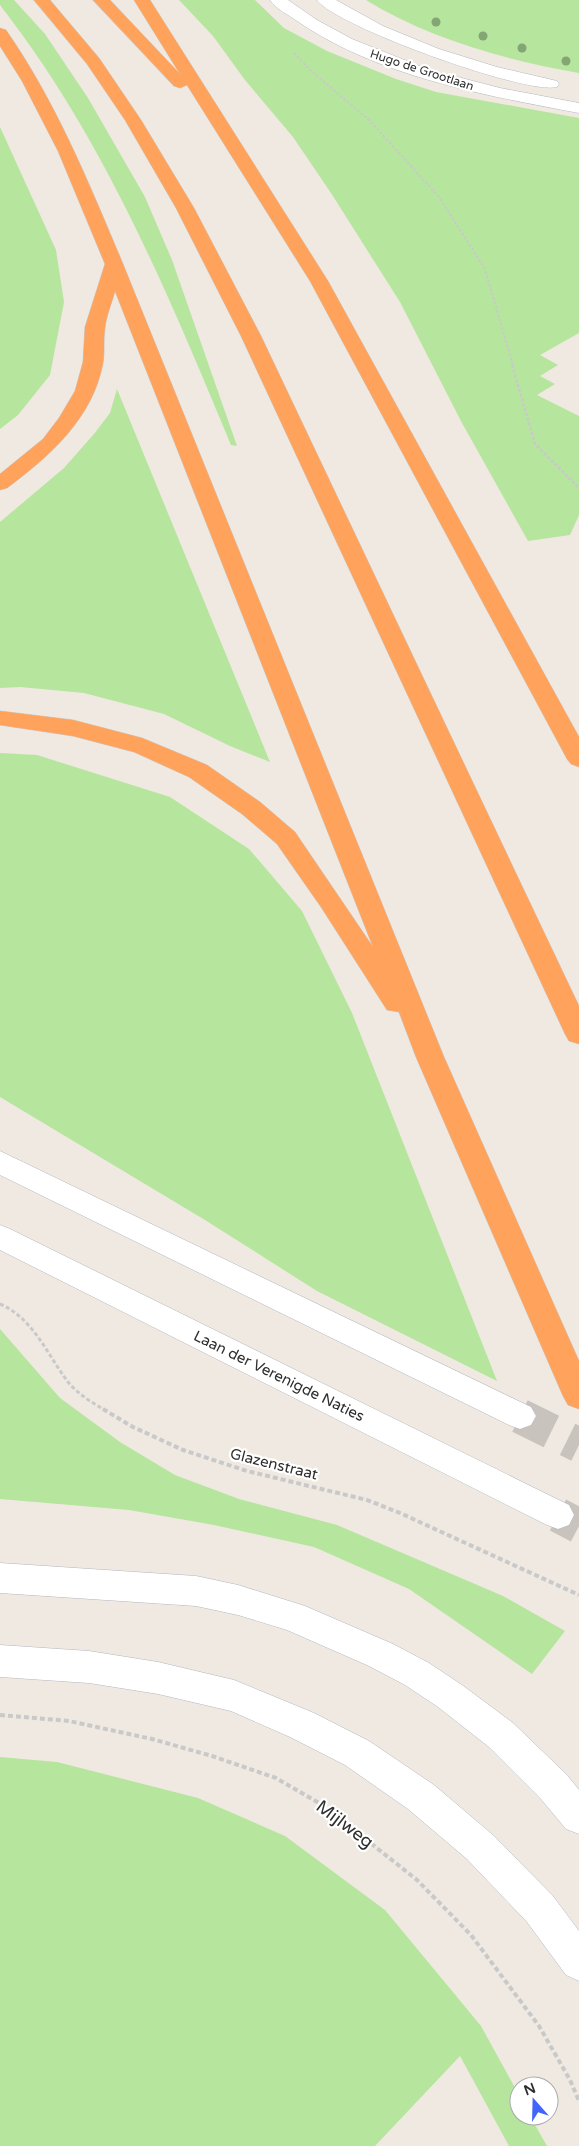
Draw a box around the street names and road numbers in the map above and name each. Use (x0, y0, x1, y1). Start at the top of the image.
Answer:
street label: Hugo de Grootlaan (368, 47, 476, 93)
street label: Laan der Verenigde Naties (191, 1327, 367, 1425)
street label: Glazenstraat (228, 1444, 320, 1484)
street label: Mijlweg (312, 1795, 378, 1853)

